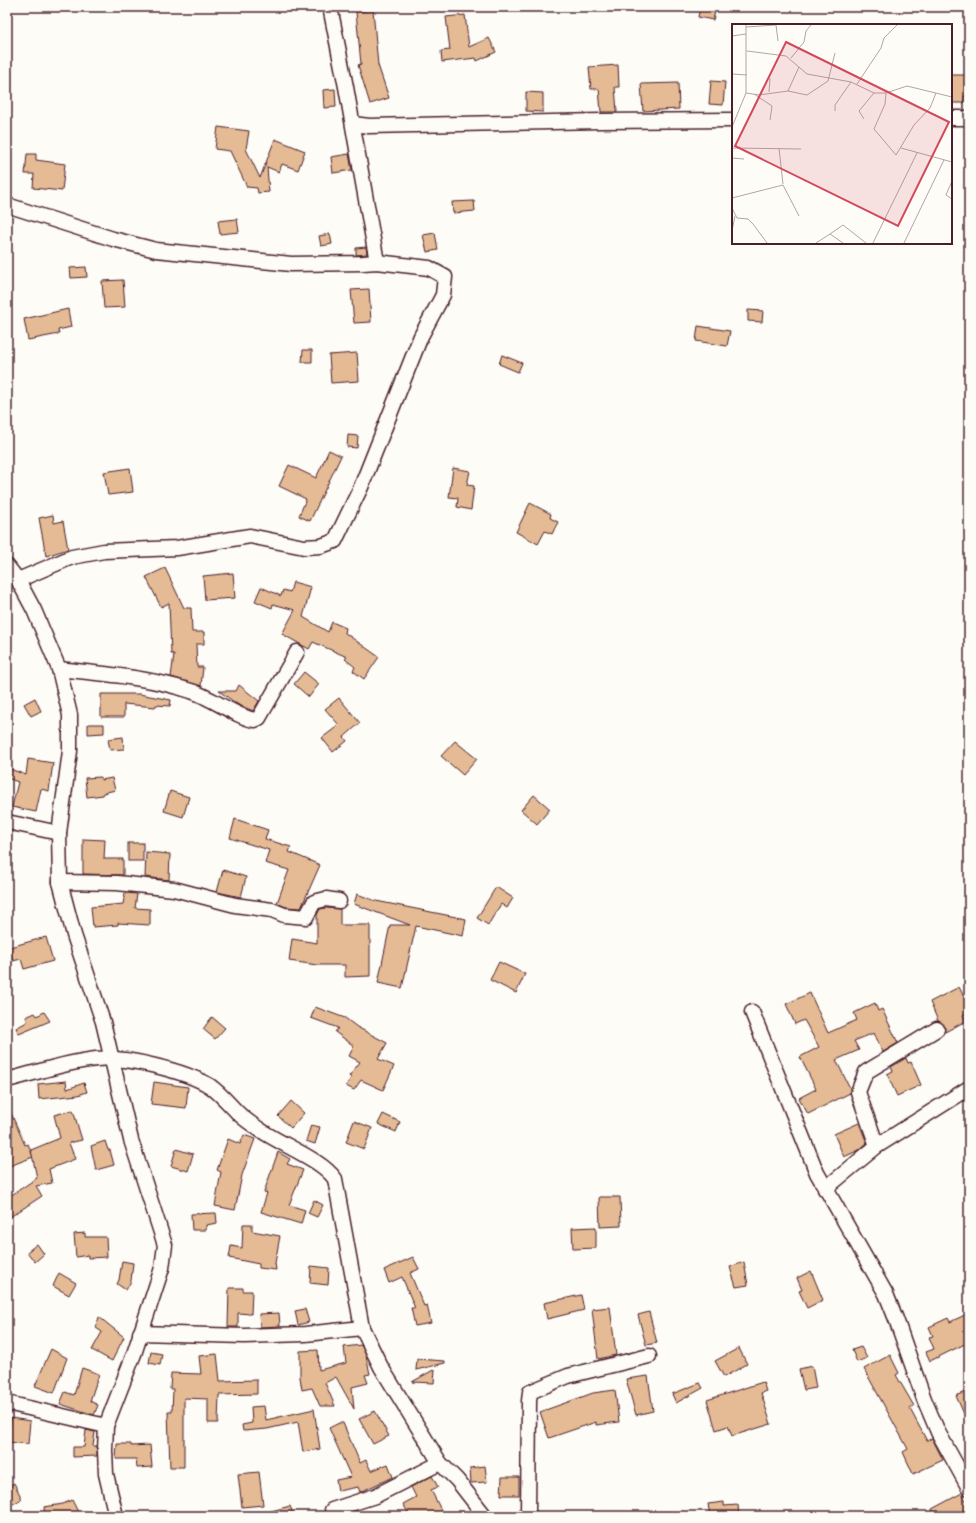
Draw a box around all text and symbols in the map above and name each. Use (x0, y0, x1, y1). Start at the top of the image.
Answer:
inset map (732, 24, 952, 244)

